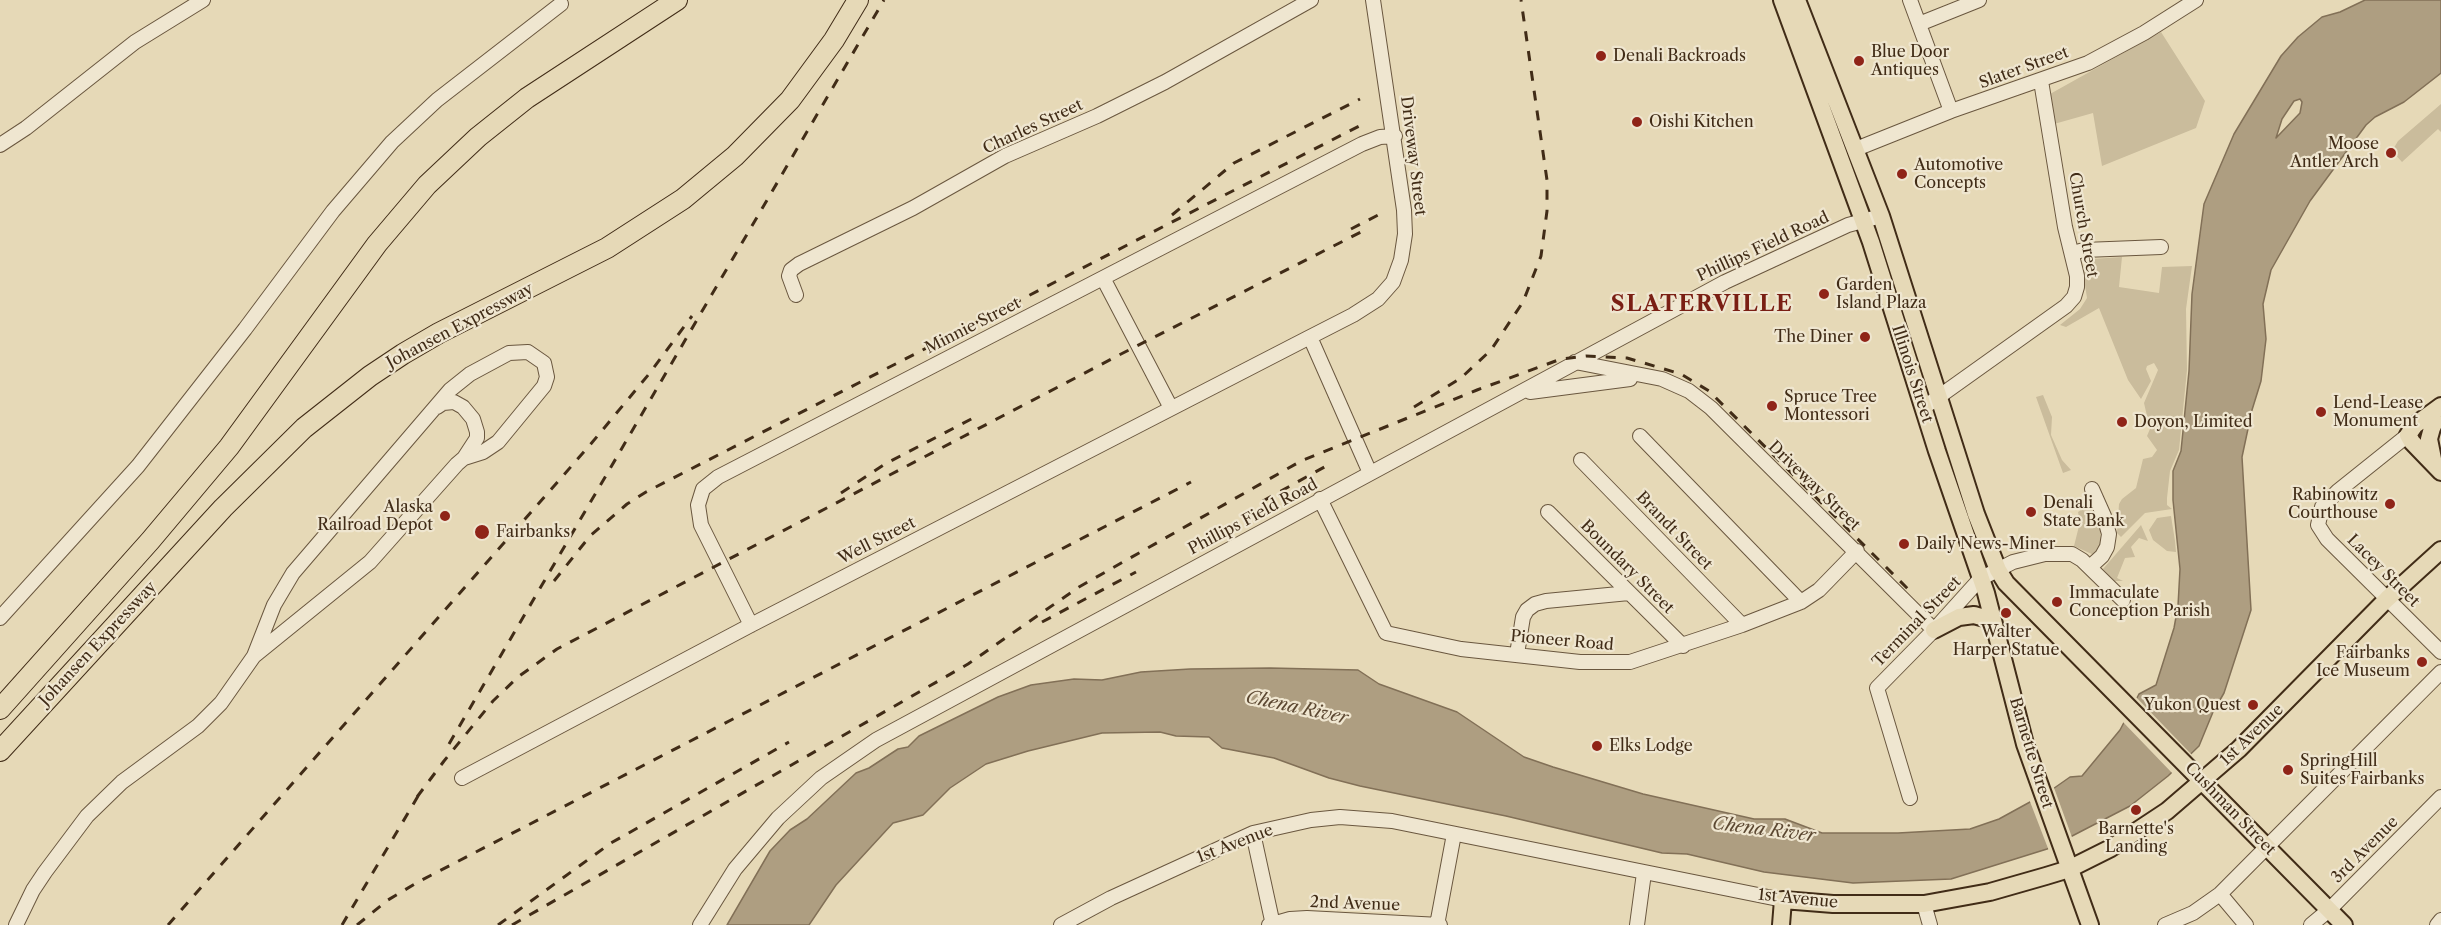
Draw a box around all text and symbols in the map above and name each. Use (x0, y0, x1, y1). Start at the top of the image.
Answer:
place label: Blue Door Antiques (1871, 42, 1949, 80)
street label: Slater Street (1977, 43, 2071, 93)
place label: Denali Backroads (1613, 46, 1746, 66)
marker: Denali Backroads (1594, 49, 1608, 63)
marker: Blue Door Antiques (1852, 54, 1866, 68)
street label: Driveway Street (1396, 95, 1430, 217)
street label: Charles Street (980, 96, 1086, 158)
place label: Oishi Kitchen (1649, 112, 1754, 132)
marker: Oishi Kitchen (1630, 115, 1644, 129)
place label: Moose Antler Arch (2290, 134, 2379, 172)
marker: Moose Antler Arch (2384, 146, 2398, 160)
place label: Automotive Concepts (1914, 155, 2003, 193)
marker: Automotive Concepts (1895, 167, 1909, 181)
street label: Church Street (2064, 171, 2102, 279)
street label: Phillips Field Road (1694, 208, 1832, 286)
place label: Garden Island Plaza (1836, 275, 1927, 313)
street label: Johansen Expressway (383, 279, 537, 373)
marker: Garden Island Plaza (1817, 287, 1831, 301)
district label: SLATERVILLE (1611, 292, 1793, 318)
street label: Minnie Street (922, 294, 1024, 358)
street label: Illinois Street (1887, 323, 1937, 425)
place label: The Diner (1774, 327, 1853, 347)
marker: The Diner (1858, 330, 1872, 344)
place label: Spruce Tree Montessori (1784, 387, 1877, 425)
place label: Lend-Lease Monument (2333, 393, 2423, 431)
marker: Spruce Tree Montessori (1765, 399, 1779, 413)
marker: Lend-Lease Monument (2314, 405, 2328, 419)
place label: Doyon, Limited (2134, 412, 2253, 432)
marker: Doyon, Limited (2115, 415, 2129, 429)
street label: Driveway Street (1764, 437, 1864, 535)
street label: Phillips Field Road (1185, 475, 1321, 559)
place label: Rabinowitz Courthouse (2288, 485, 2378, 523)
street label: Brandt Street (1632, 488, 1716, 574)
place label: Denali State Bank (2043, 493, 2124, 531)
place label: Alaska Railroad Depot (317, 497, 433, 535)
marker: Rabinowitz Courthouse (2383, 497, 2397, 511)
marker: Denali State Bank (2024, 505, 2038, 519)
marker: Alaska Railroad Depot (438, 509, 452, 523)
street label: Well Street (835, 513, 919, 569)
street label: Boundary Street (1576, 516, 1678, 618)
place label: Fairbanks (496, 522, 570, 542)
marker: Fairbanks (473, 523, 491, 541)
street label: Lacey Street (2343, 531, 2423, 611)
place label: Daily News-Miner (1916, 534, 2055, 554)
marker: Daily News-Miner (1897, 537, 1911, 551)
street label: Terminal Street (1869, 573, 1965, 671)
street label: Johansen Expressway (35, 578, 161, 710)
place label: Immaculate Conception Parish (2069, 583, 2210, 621)
marker: Immaculate Conception Parish (2050, 595, 2064, 609)
marker: Walter Harper Statue (1999, 606, 2013, 620)
place label: Walter Harper Statue (1953, 622, 2059, 660)
street label: Pioneer Road (1509, 627, 1615, 655)
place label: Fairbanks Ice Museum (2316, 643, 2410, 681)
marker: Fairbanks Ice Museum (2415, 655, 2429, 669)
water label: Chena River (1244, 687, 1350, 729)
street label: Barnette Street (2005, 695, 2057, 811)
place label: Yukon Quest (2144, 695, 2241, 715)
marker: Yukon Quest (2246, 698, 2260, 712)
street label: 1st Avenue (2216, 700, 2288, 770)
place label: Elks Lodge (1609, 736, 1693, 756)
marker: Elks Lodge (1590, 739, 1604, 753)
place label: SpringHill Suites Fairbanks (2300, 751, 2424, 789)
street label: Cushman Street (2181, 758, 2279, 860)
marker: SpringHill Suites Fairbanks (2281, 763, 2295, 777)
marker: Barnette's Landing (2129, 803, 2143, 817)
water label: Chena River (1711, 813, 1817, 847)
street label: 3rd Avenue (2328, 813, 2402, 887)
place label: Barnette's Landing (2098, 819, 2174, 857)
street label: 1st Avenue (1194, 821, 1276, 867)
street label: 1st Avenue (1757, 885, 1839, 913)
street label: 2nd Avenue (1310, 893, 1400, 915)

